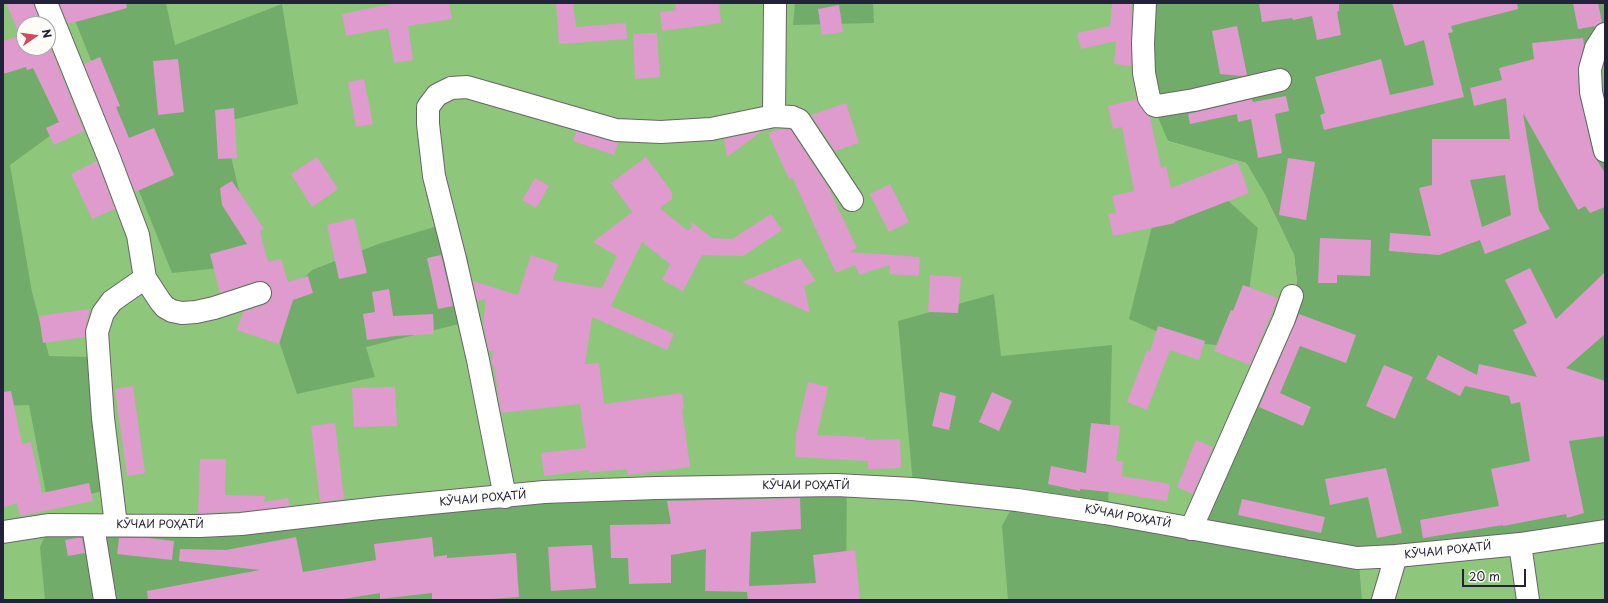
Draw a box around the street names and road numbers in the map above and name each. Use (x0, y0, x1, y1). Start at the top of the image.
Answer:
street label: КӮЧАИ РОҲАТӢ (762, 479, 850, 493)
street label: КӮЧАИ РОҲАТӢ (439, 489, 527, 509)
street label: КӮЧАИ РОҲАТӢ (1084, 503, 1172, 531)
street label: КӮЧАИ РОҲАТӢ (116, 518, 204, 532)
street label: КӮЧАИ РОҲАТӢ (1404, 540, 1492, 562)

